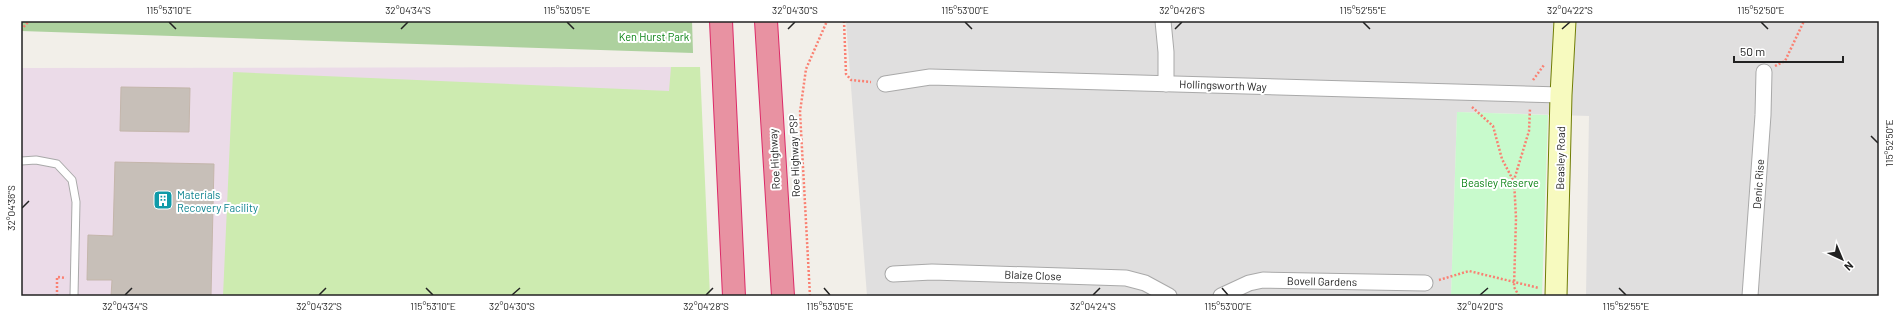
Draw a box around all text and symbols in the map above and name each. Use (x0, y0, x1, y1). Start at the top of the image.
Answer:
text: 115°53'10"E (146, 4, 192, 16)
text: 32°04'34"S (385, 4, 431, 16)
text: 115°53'05"E (543, 4, 591, 16)
text: 32°04'30"S (772, 4, 818, 16)
text: 115°53'00"E (941, 4, 989, 16)
text: 32°04'26"S (1159, 4, 1205, 16)
text: 115°52'55"E (1340, 4, 1386, 16)
text: 32°04'22"S (1547, 4, 1593, 16)
text: 115°52'50"E (1737, 4, 1785, 16)
park label: Ken Hurst Park (619, 30, 690, 43)
scale bar (1734, 38, 1843, 64)
text: 50 m (1740, 44, 1765, 58)
street label: Hollingsworth Way (1179, 77, 1267, 93)
street label: Roe Highway PSP (786, 114, 802, 197)
text: 115°52'50"E (1883, 119, 1895, 167)
street label: Beasley Road (1553, 126, 1567, 190)
street label: Roe Highway (766, 128, 782, 190)
street label: Denic Rise (1750, 158, 1766, 209)
park label: Beasley Reserve (1461, 176, 1539, 189)
text: 32°04'36"S (5, 185, 17, 231)
place label: Materials Recovery Facility (177, 188, 258, 214)
building icon: Materials Recovery Facility (152, 189, 174, 211)
north arrow (1822, 239, 1862, 279)
text: N (1842, 259, 1856, 274)
street label: Blaize Close (1004, 268, 1062, 282)
street label: Bovell Gardens (1287, 274, 1357, 288)
text: 32°04'34"S (102, 300, 148, 312)
text: 32°04'32"S (296, 300, 342, 312)
text: 115°53'10"E (410, 300, 456, 312)
text: 32°04'30"S (489, 300, 535, 312)
text: 32°04'28"S (683, 300, 729, 312)
text: 115°53'05"E (806, 300, 854, 312)
text: 32°04'24"S (1070, 300, 1116, 312)
text: 115°53'00"E (1204, 300, 1252, 312)
text: 32°04'20"S (1457, 300, 1503, 312)
text: 115°52'55"E (1603, 300, 1649, 312)

